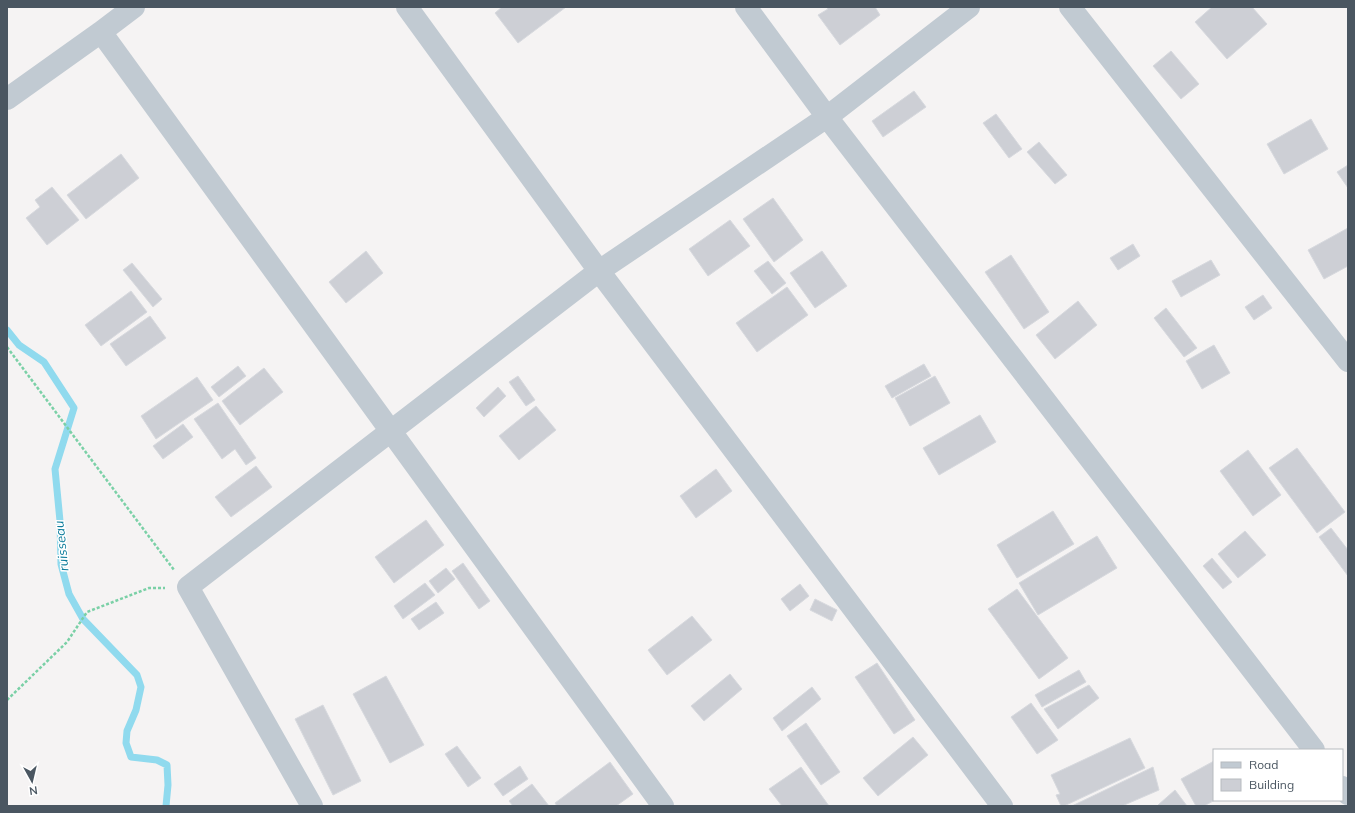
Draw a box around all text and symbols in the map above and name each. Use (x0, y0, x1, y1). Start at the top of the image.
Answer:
water label: ruisseau (50, 520, 72, 572)
legend (1213, 749, 1343, 801)
text: Road (1249, 757, 1278, 772)
north arrow (12, 761, 52, 801)
text: Building (1249, 777, 1294, 792)
text: N (28, 783, 38, 798)

